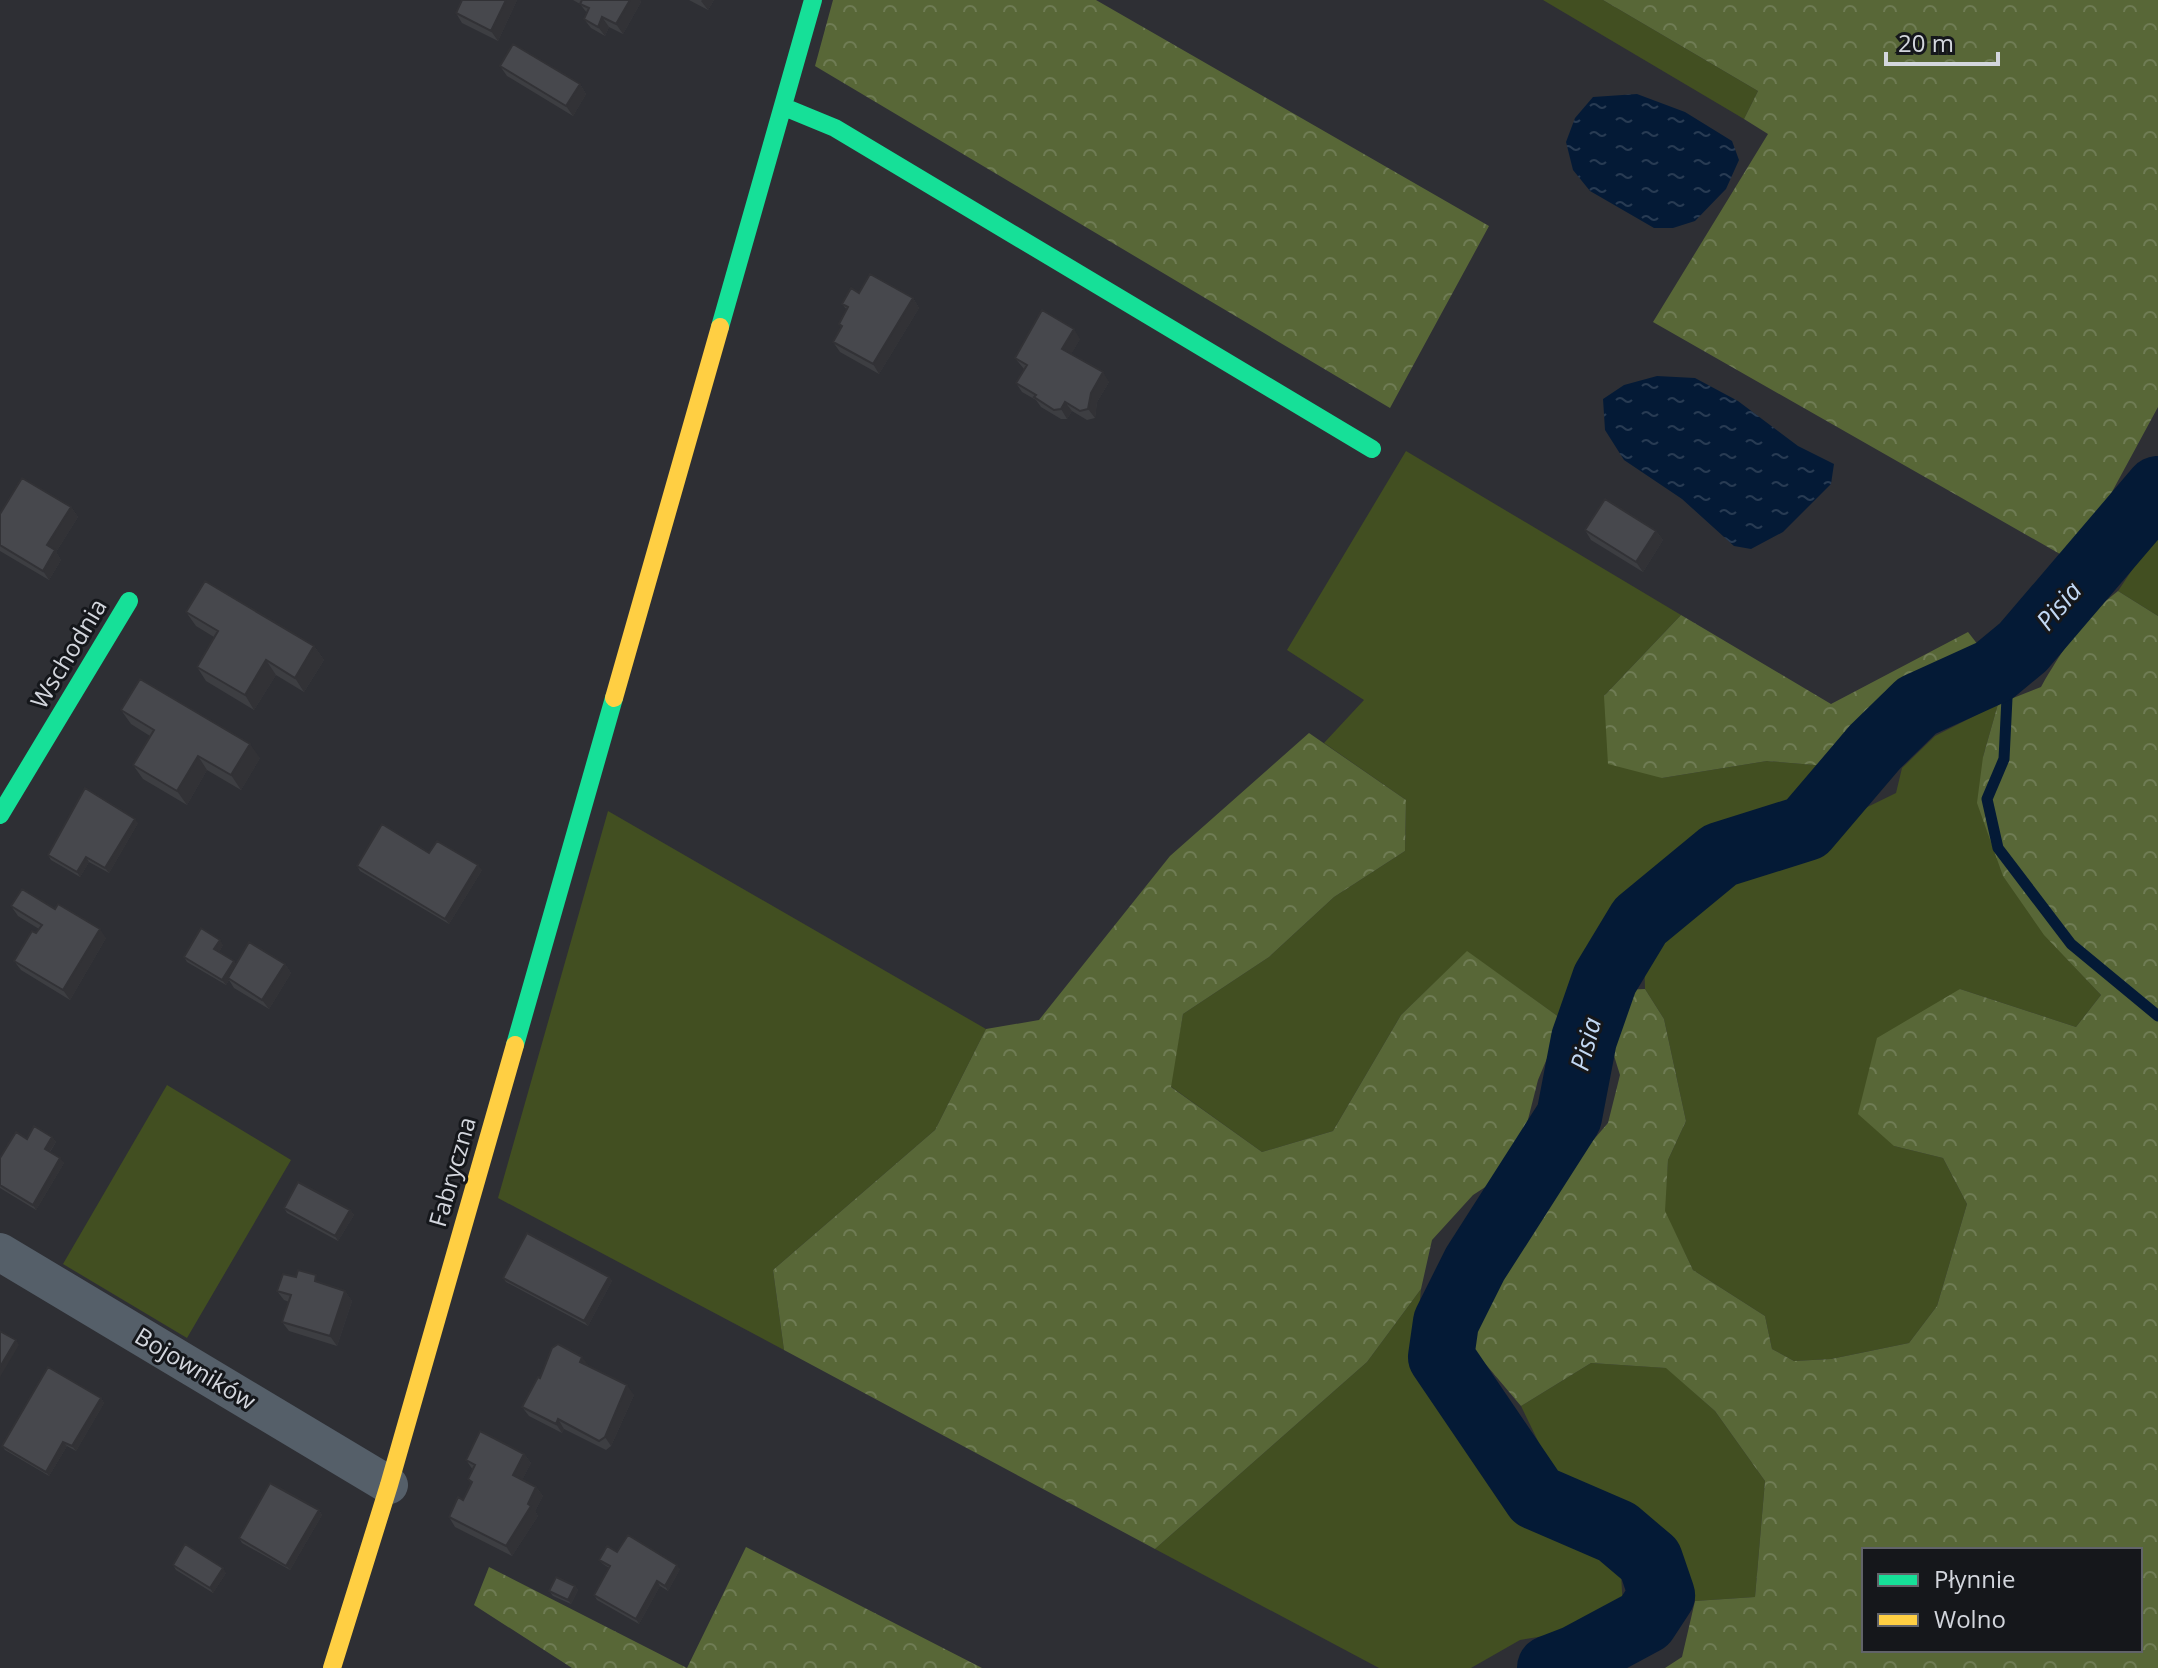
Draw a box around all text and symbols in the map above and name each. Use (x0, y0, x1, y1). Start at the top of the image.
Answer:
scale bar (1886, 16, 1998, 66)
text: 20 m (1898, 26, 1954, 59)
water label: Pisia (2027, 573, 2089, 638)
street label: Wschodnia (22, 592, 114, 714)
water label: Pisia (1561, 1013, 1609, 1074)
street label: Fabryczna (420, 1113, 483, 1230)
street label: Bojowników (129, 1319, 263, 1417)
legend (1862, 1548, 2142, 1652)
text: Płynnie (1934, 1562, 2016, 1595)
text: Wolno (1934, 1602, 2006, 1635)

